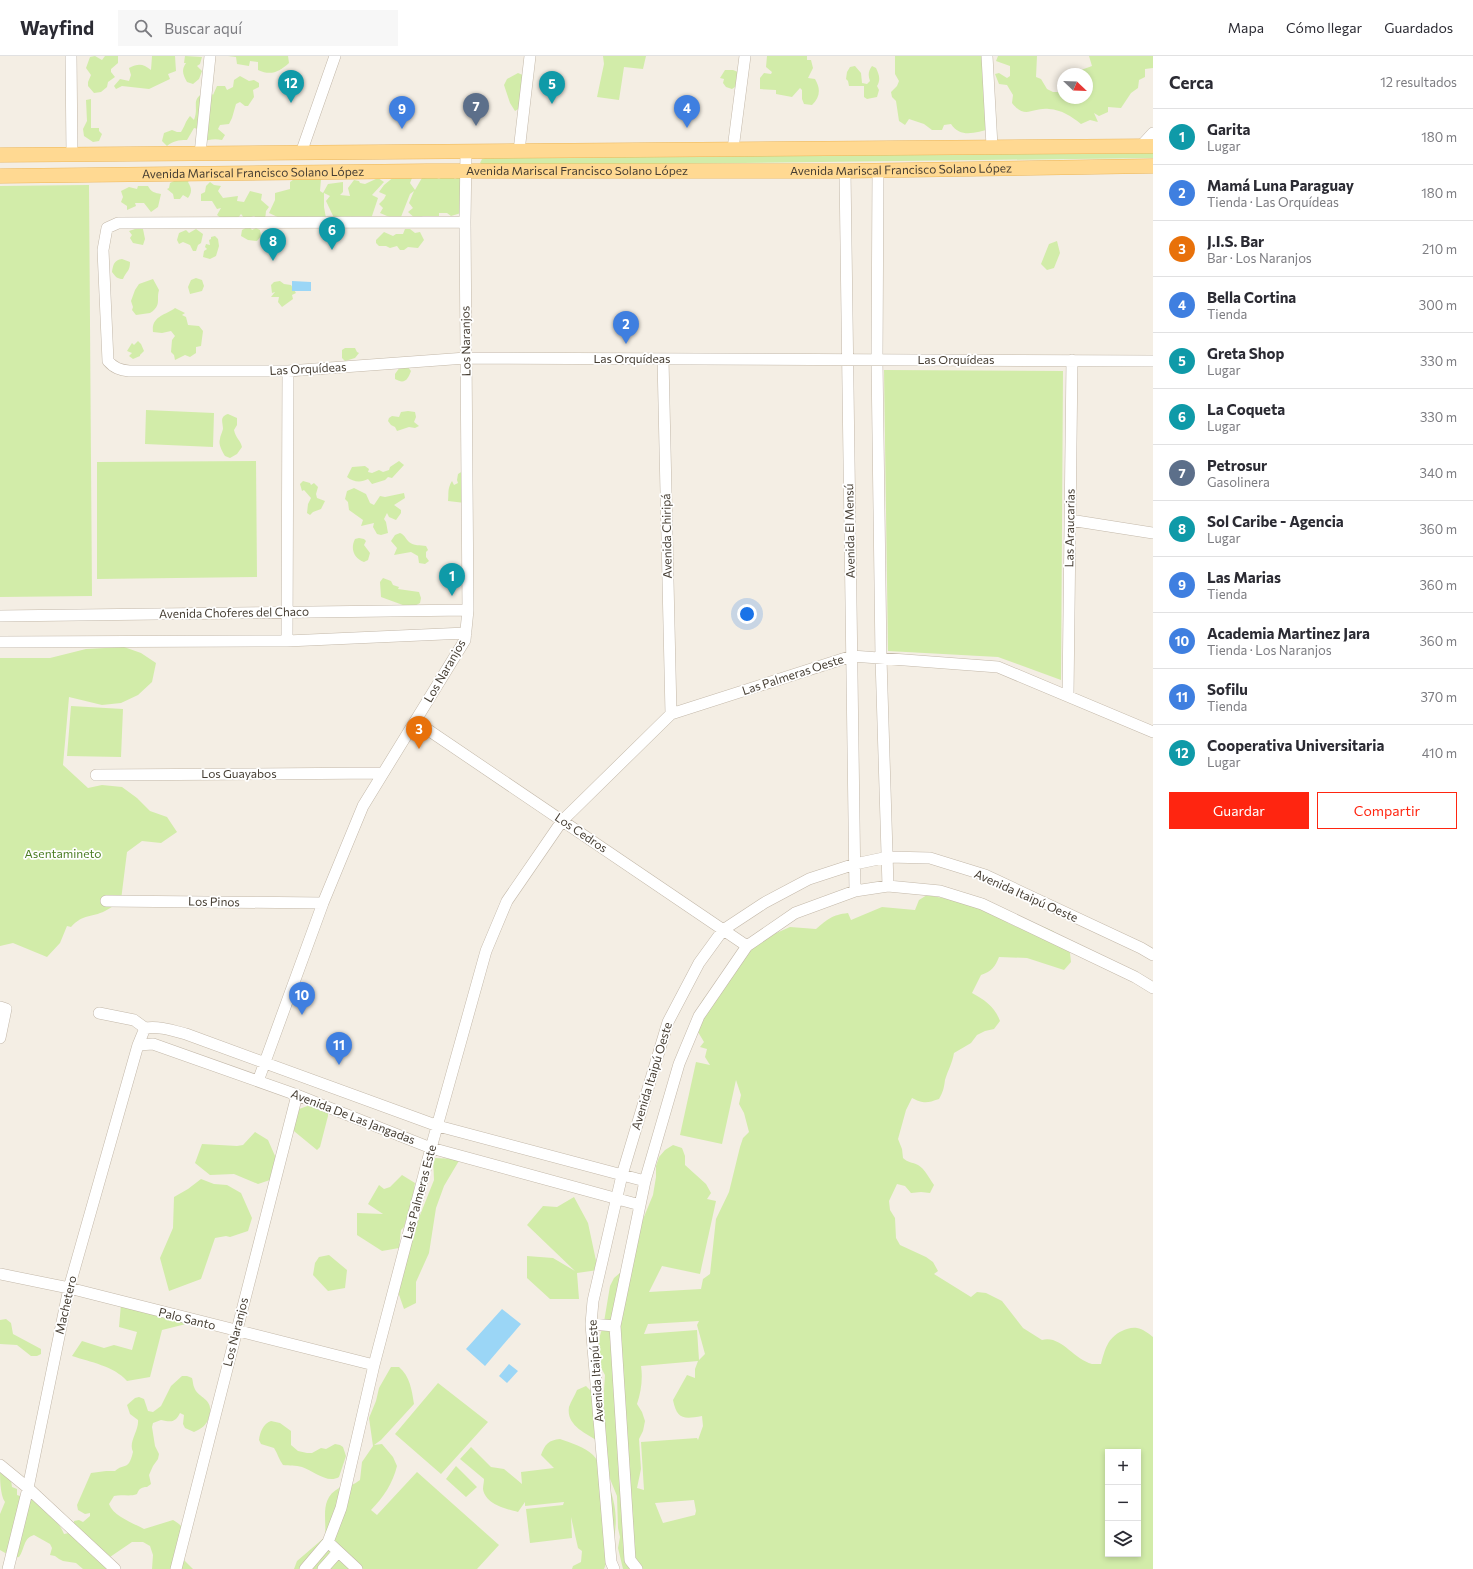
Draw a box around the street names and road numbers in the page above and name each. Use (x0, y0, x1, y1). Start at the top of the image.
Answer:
street label: Avenida Mariscal Francisco Solano López (790, 160, 1012, 177)
street label: Avenida Mariscal Francisco Solano López (466, 163, 688, 177)
street label: Avenida Mariscal Francisco Solano López (142, 164, 364, 180)
street label: Los Naranjos (457, 306, 473, 376)
street label: Las Orquídeas (593, 351, 671, 365)
street label: Las Orquídeas (917, 352, 995, 366)
street label: Las Orquídeas (269, 359, 347, 377)
street label: Avenida El Mensú (841, 483, 857, 579)
street label: Las Araucarias (1061, 489, 1077, 567)
street label: Avenida Chiripá (658, 493, 674, 579)
street label: Avenida Choferes del Chaco (159, 604, 309, 620)
street label: Los Naranjos (420, 637, 468, 704)
street label: Las Palmeras Oeste (740, 651, 845, 697)
street label: Los Guayabos (201, 766, 277, 780)
street label: Los Cedros (553, 810, 610, 855)
street label: Avenida Itaipú Oeste (972, 866, 1080, 924)
street label: Los Pinos (188, 894, 240, 908)
street label: Avenida Itaipú Oeste (628, 1020, 674, 1131)
street label: Avenida De Las Jangadas (289, 1086, 417, 1147)
street label: Las Palmeras Este (400, 1143, 438, 1240)
street label: Machetero (51, 1274, 79, 1335)
street label: Los Naranjos (220, 1296, 250, 1368)
street label: Palo Santo (157, 1304, 217, 1332)
street label: Avenida Itaipú Este (584, 1319, 606, 1423)

